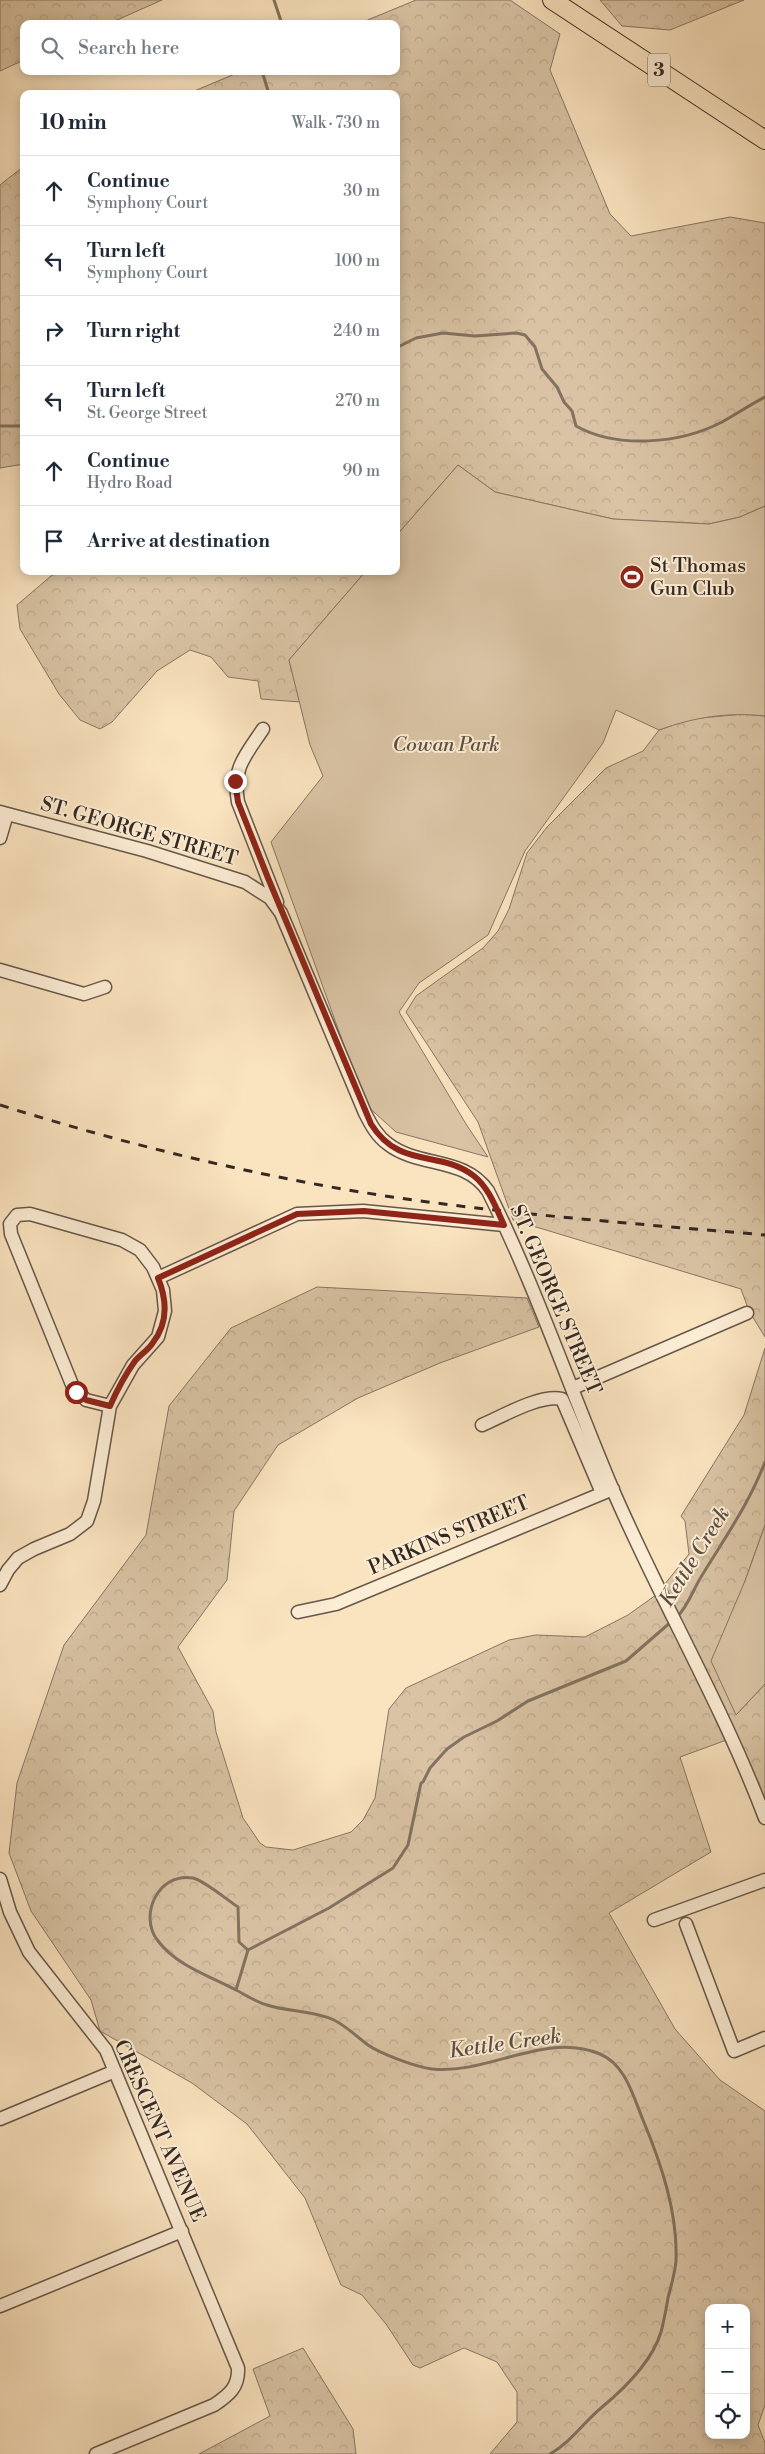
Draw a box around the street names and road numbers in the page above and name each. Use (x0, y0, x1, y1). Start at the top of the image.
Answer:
road number: 3 (648, 54, 670, 86)
street label: ST. GEORGE STREET (38, 792, 240, 872)
street label: ST. GEORGE STREET (504, 1201, 606, 1399)
street label: PARKINS STREET (365, 1491, 533, 1581)
street label: CRESCENT AVENUE (108, 2036, 210, 2226)

